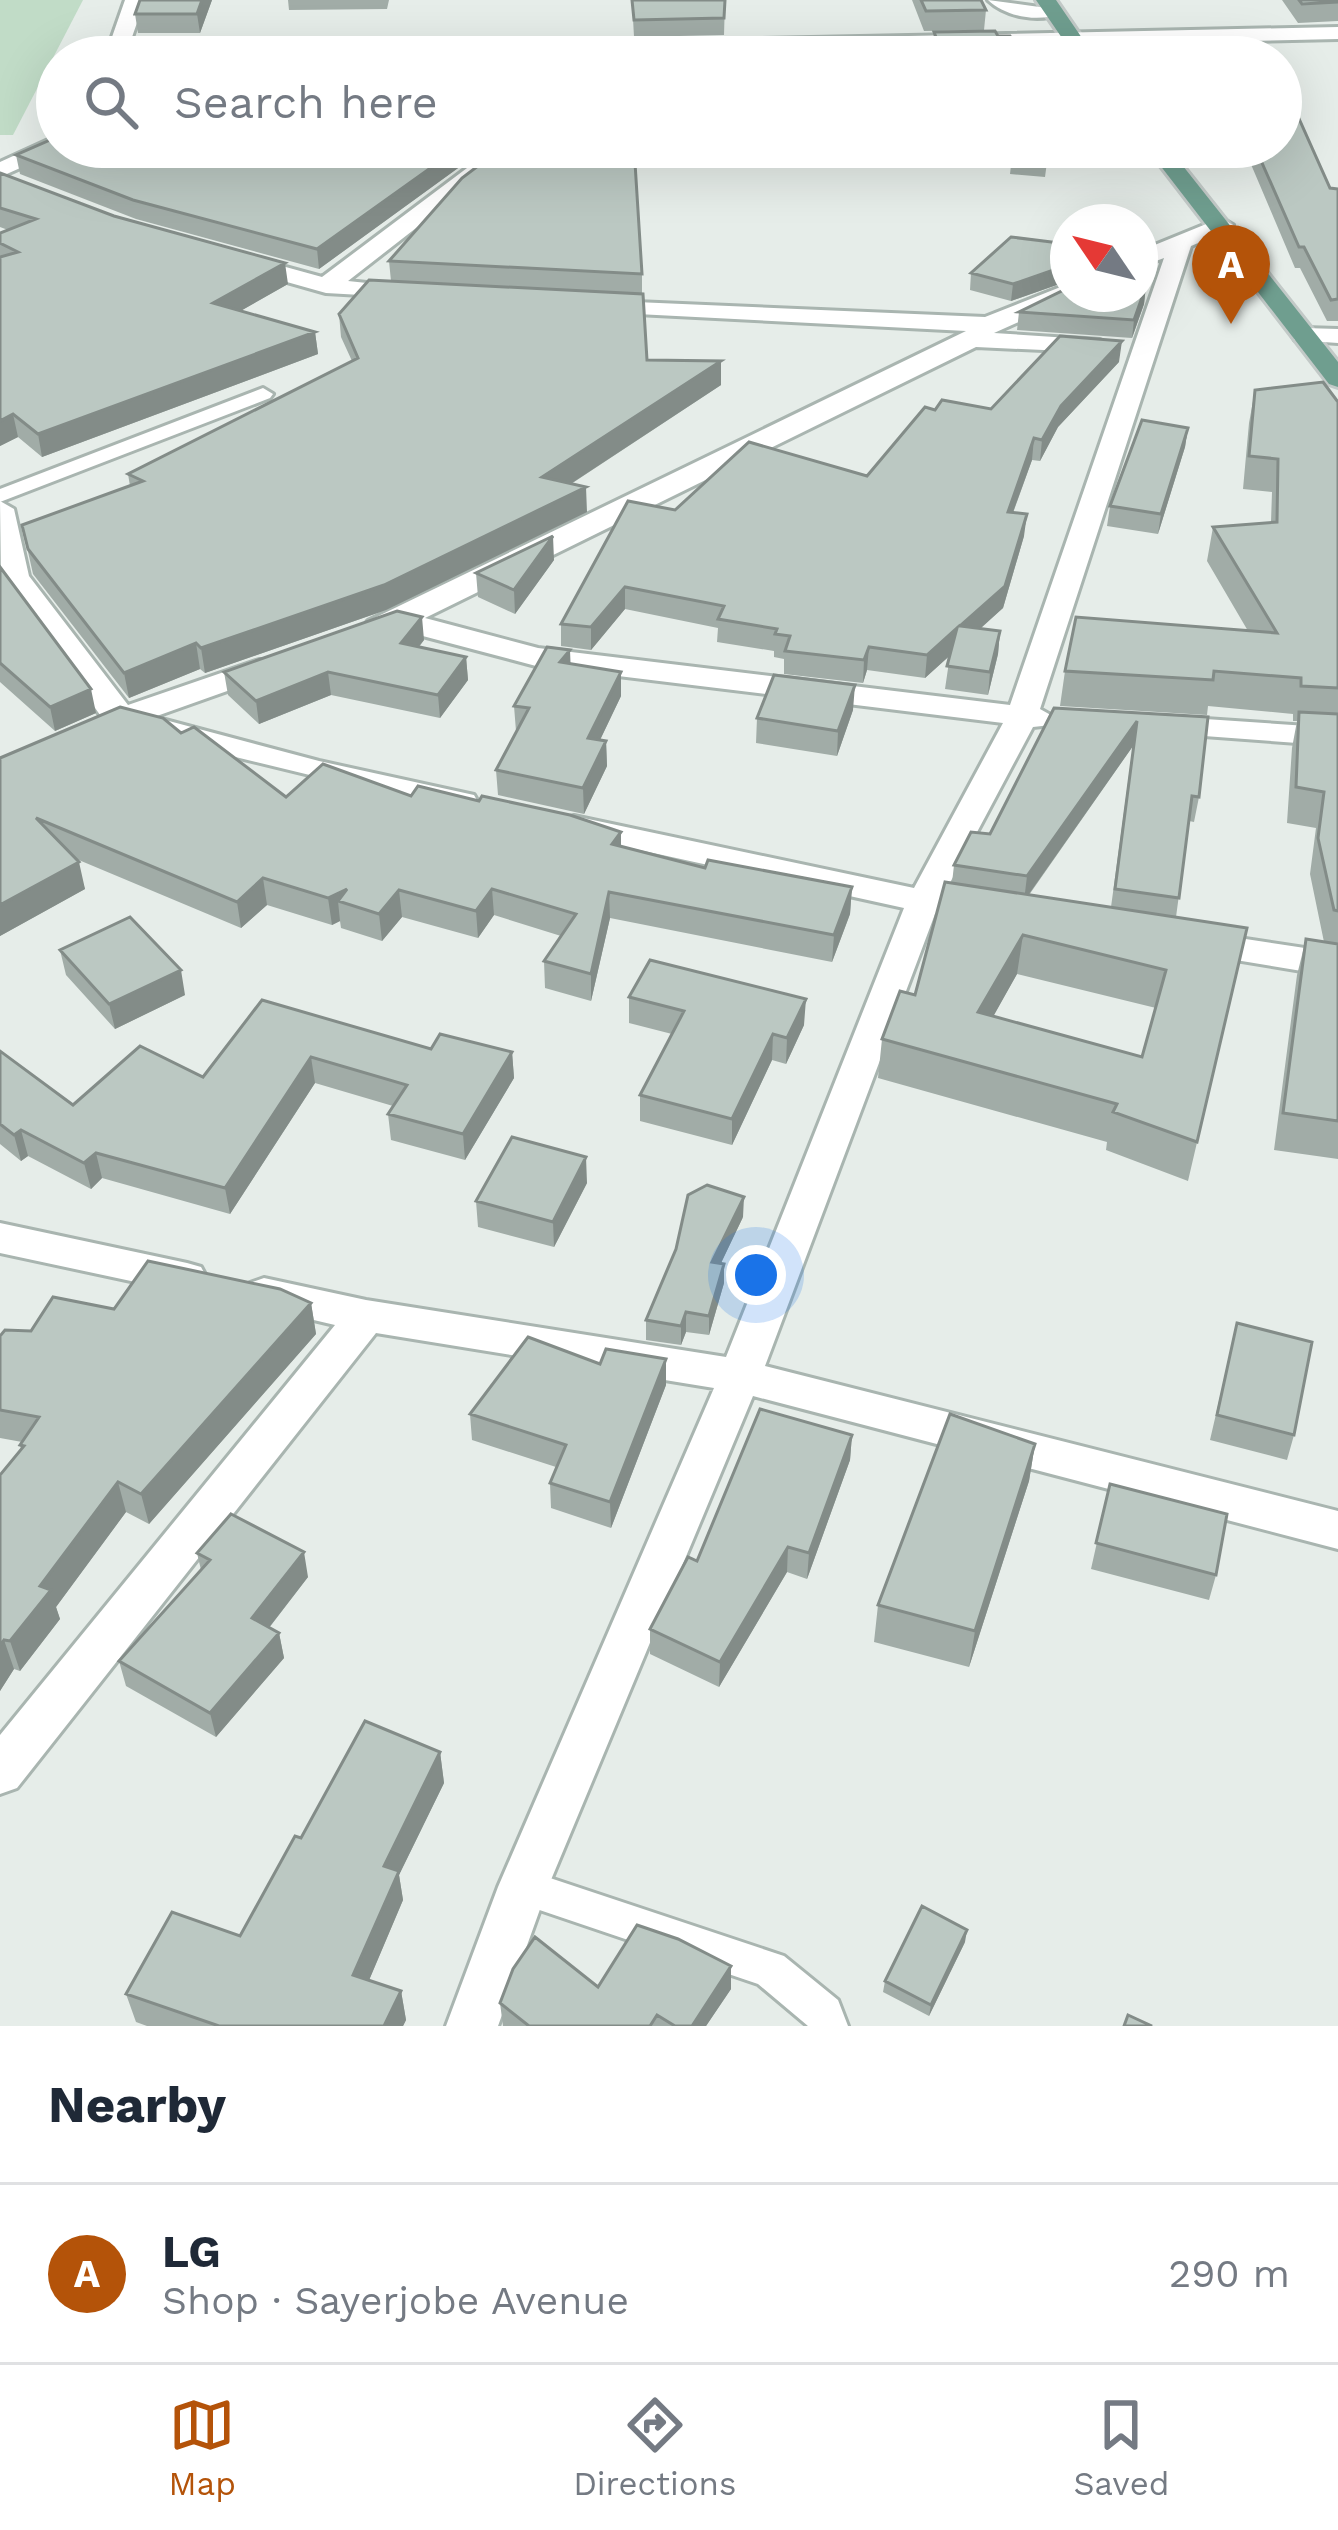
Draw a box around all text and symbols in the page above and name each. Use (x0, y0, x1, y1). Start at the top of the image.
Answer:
search box (36, 36, 1302, 168)
icon: search (78, 69, 144, 135)
text: Search here (174, 76, 438, 129)
north arrow (1050, 204, 1158, 312)
pin: A (1192, 225, 1270, 324)
your location (726, 1245, 786, 1305)
text: Nearby (48, 2075, 226, 2134)
text: LG (162, 2225, 221, 2278)
text: A (74, 2251, 100, 2296)
text: 290 m (1168, 2251, 1290, 2296)
text: Shop · Sayerjobe Avenue (162, 2278, 629, 2323)
tab: Map (169, 2392, 236, 2503)
tab: Directions (573, 2392, 736, 2503)
tab: Saved (1074, 2392, 1169, 2503)

